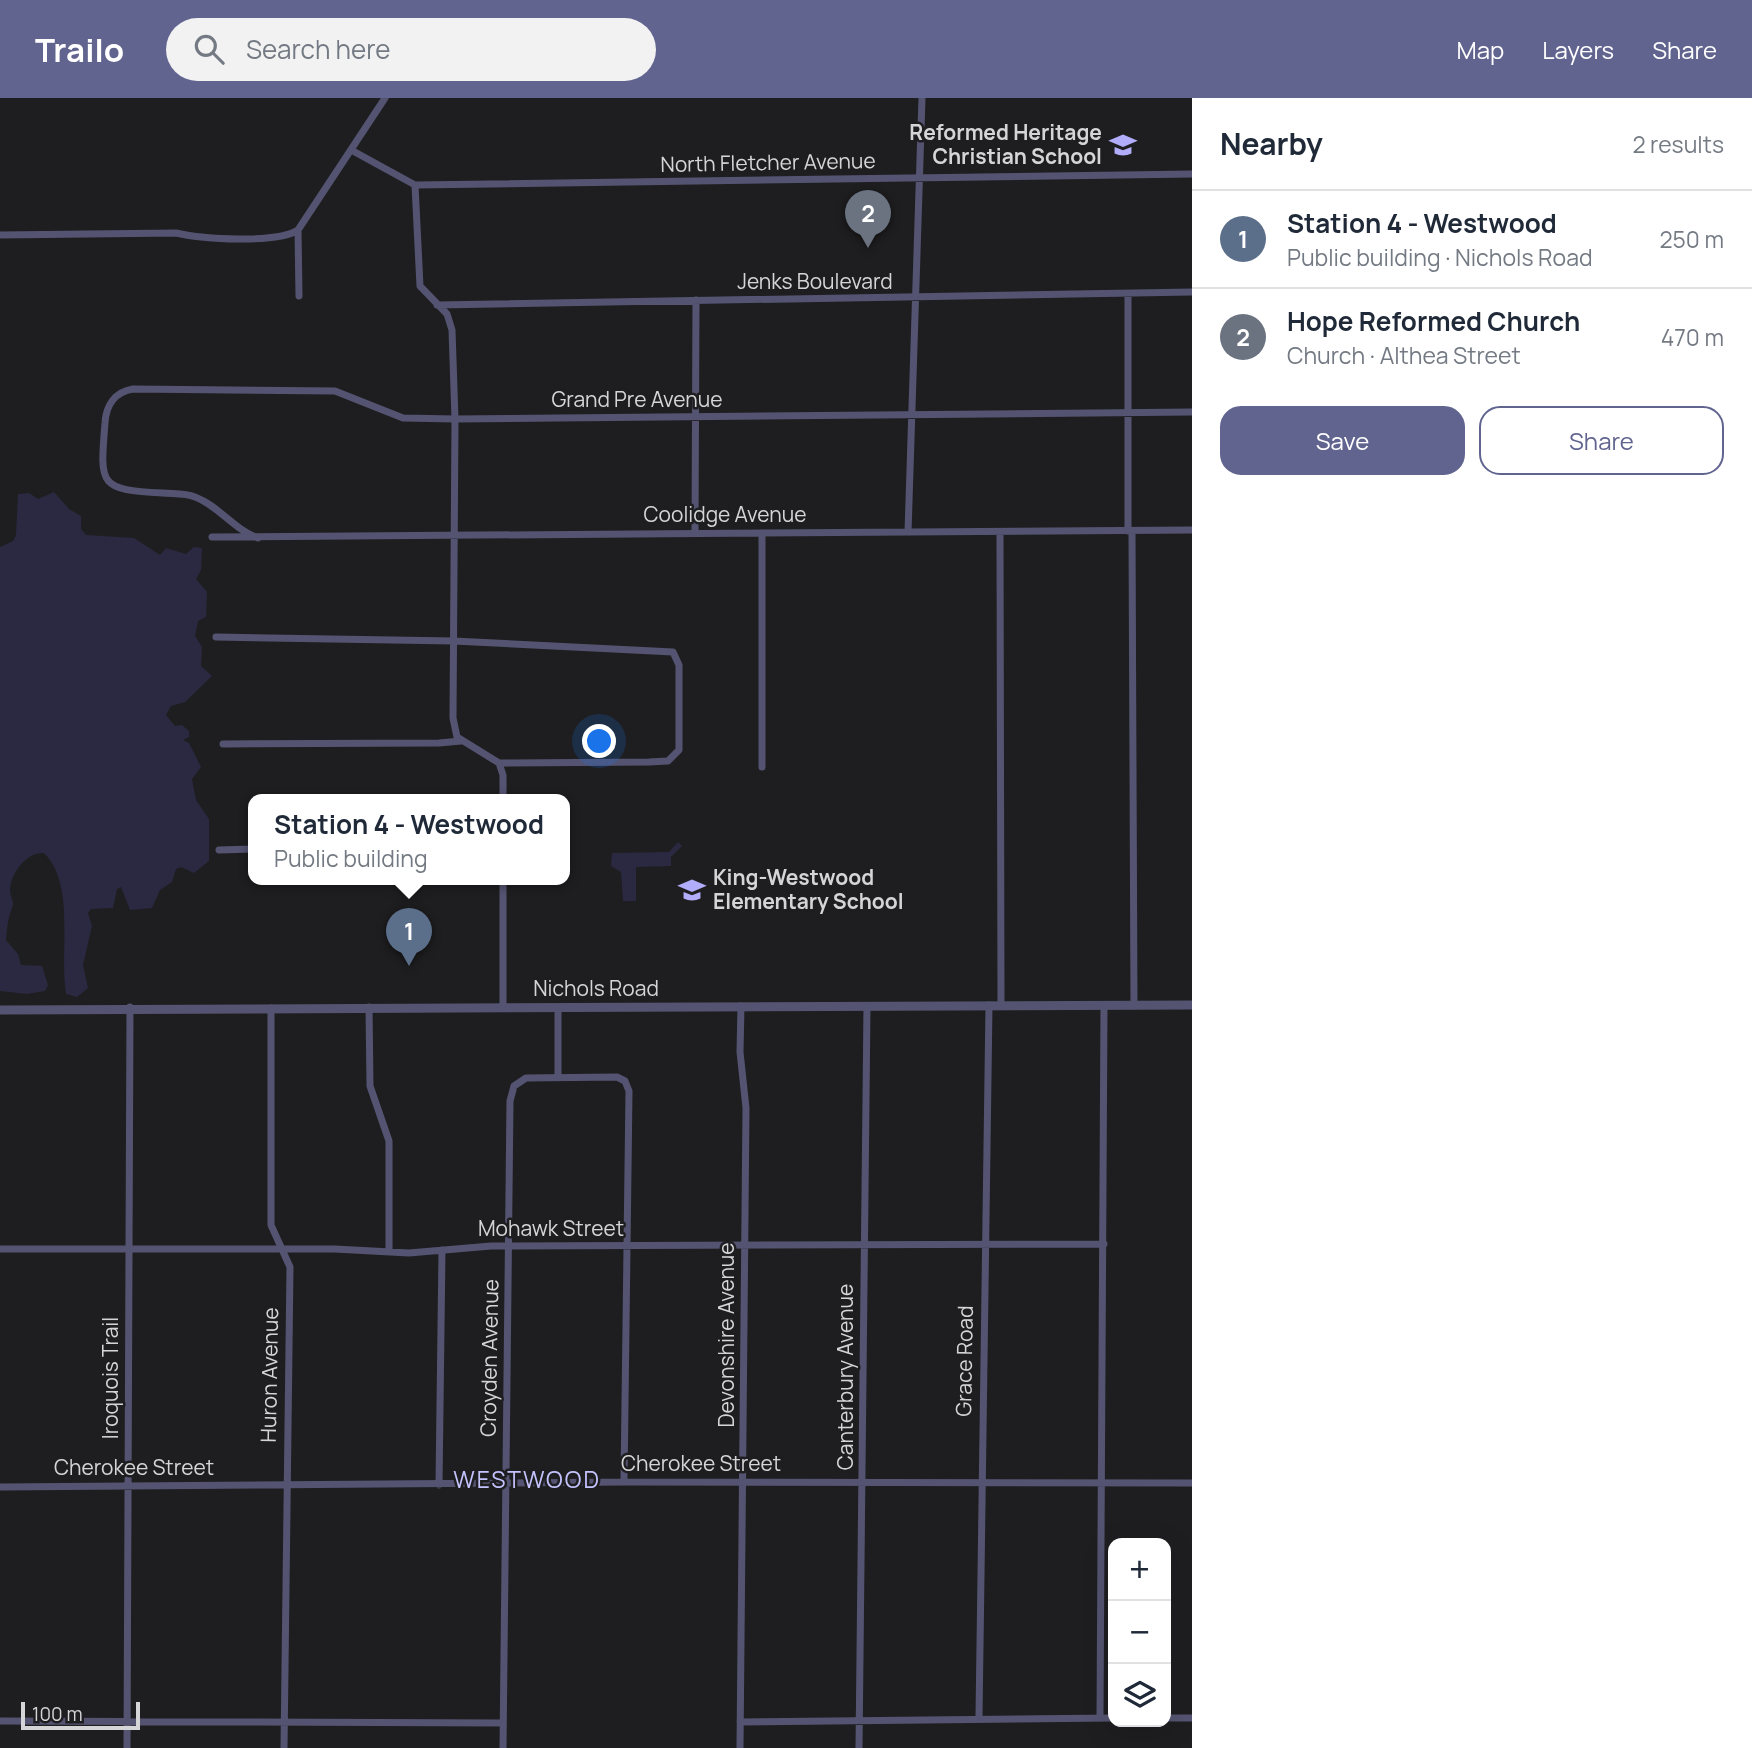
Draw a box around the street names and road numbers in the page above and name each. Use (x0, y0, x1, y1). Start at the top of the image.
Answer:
street label: North Fletcher Avenue (660, 146, 876, 178)
street label: Jenks Boulevard (737, 267, 893, 295)
street label: Grand Pre Avenue (551, 385, 723, 413)
street label: Coolidge Avenue (644, 500, 806, 528)
street label: Nichols Road (533, 974, 659, 1002)
street label: Mohawk Street (478, 1214, 624, 1242)
street label: Devonshire Avenue (712, 1242, 740, 1428)
street label: Croyden Avenue (474, 1279, 504, 1437)
street label: Canterbury Avenue (831, 1284, 859, 1470)
street label: Grace Road (949, 1305, 979, 1417)
street label: Huron Avenue (254, 1307, 284, 1443)
street label: Iroquois Trail (96, 1317, 124, 1439)
street label: Cherokee Street (621, 1449, 781, 1477)
street label: Cherokee Street (54, 1453, 214, 1481)

